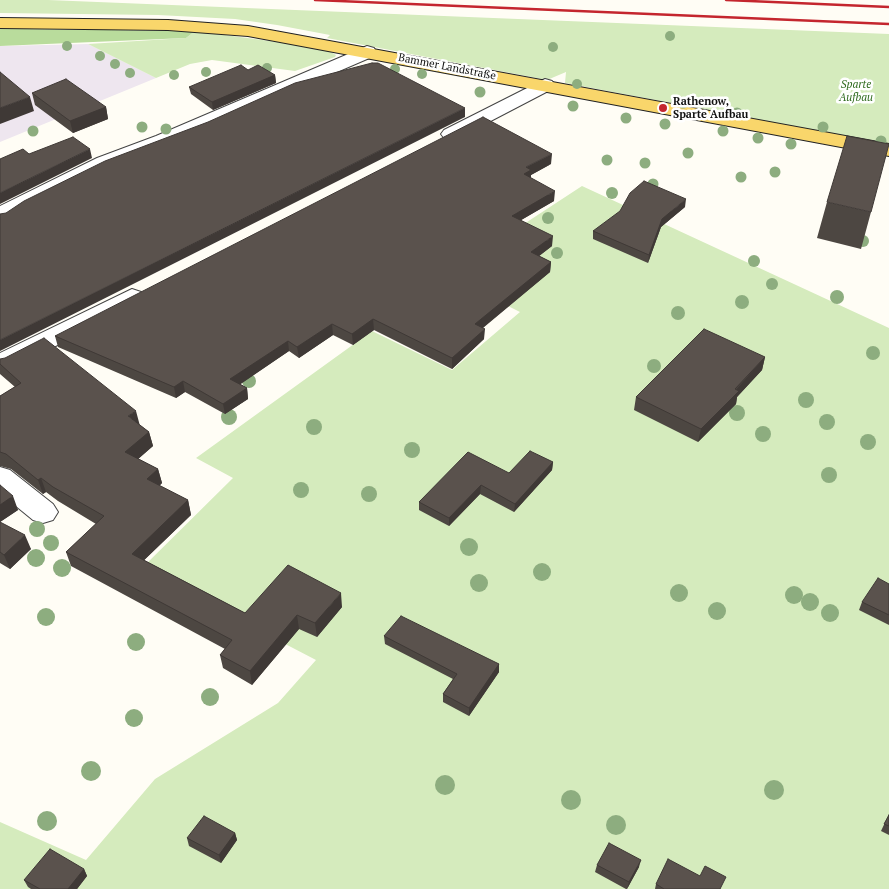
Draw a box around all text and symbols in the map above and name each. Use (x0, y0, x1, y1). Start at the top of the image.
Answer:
street label: Bammer Landstraße (397, 51, 497, 83)
park label: Sparte Aufbau (839, 78, 873, 104)
place label: Rathenow, Sparte Aufbau (673, 95, 748, 121)
marker: Rathenow, Sparte Aufbau (657, 102, 669, 114)

